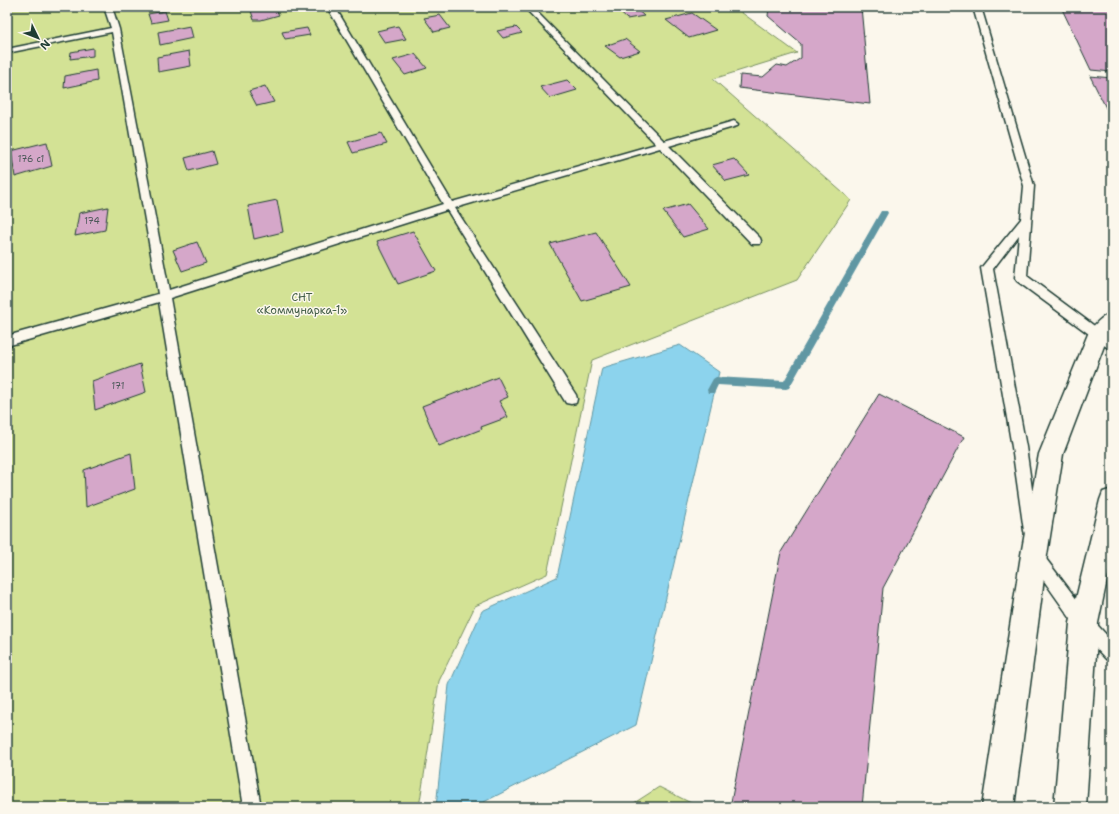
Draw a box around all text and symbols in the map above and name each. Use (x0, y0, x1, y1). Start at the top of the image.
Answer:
north arrow (18, 18, 58, 58)
text: N (36, 36, 53, 53)
house number: 176 с1 (18, 153, 44, 165)
house number: 174 (84, 215, 100, 227)
park label: СНТ «Коммунарка-1» (257, 290, 347, 318)
house number: 171 (112, 380, 124, 392)

